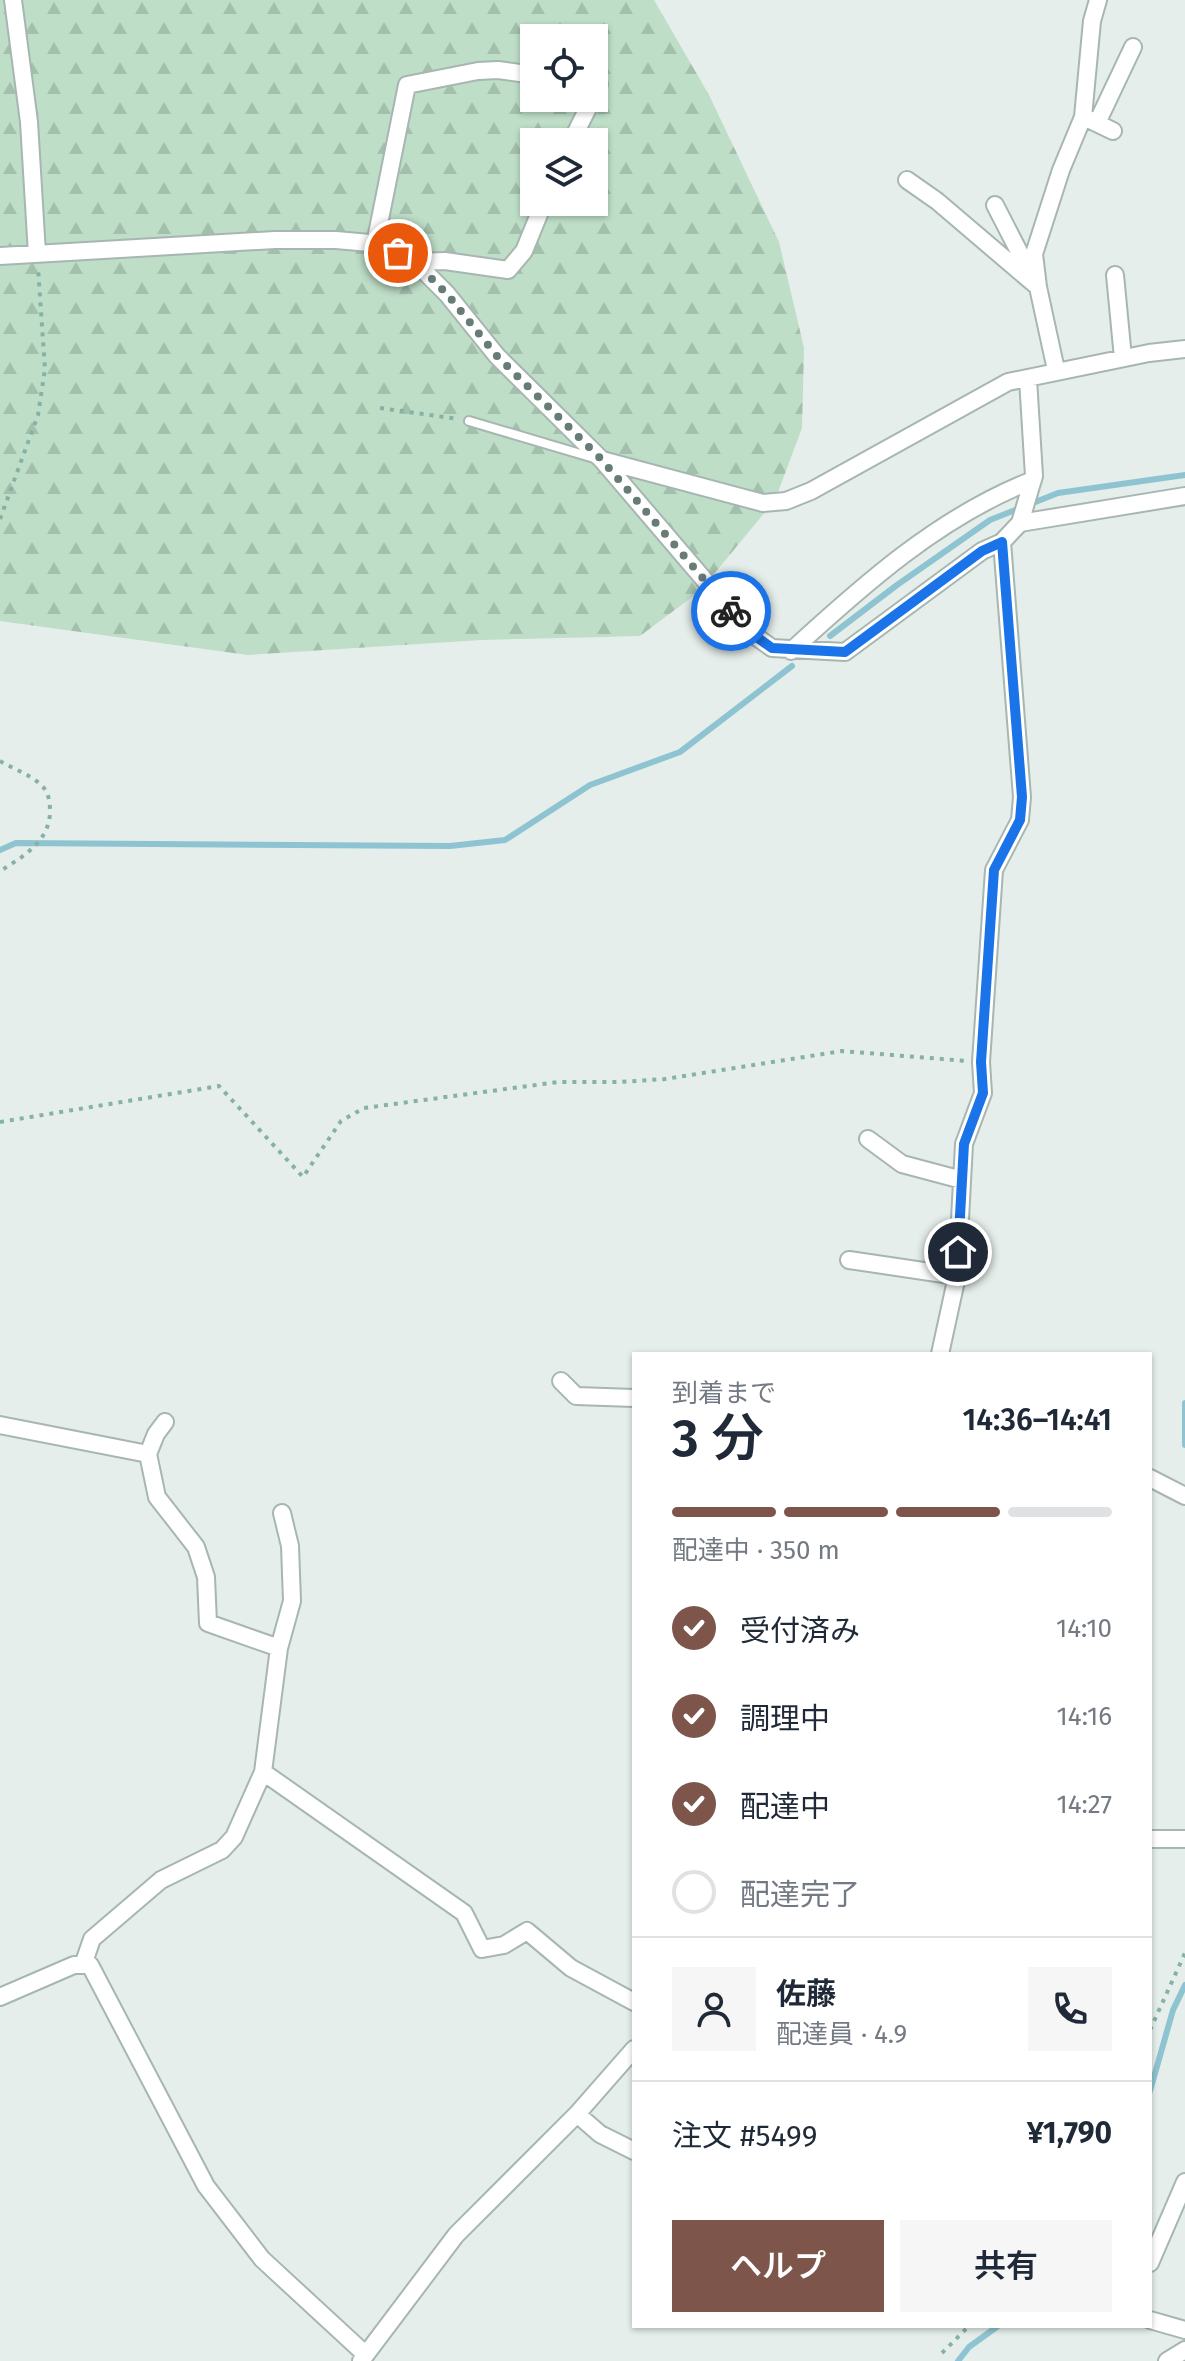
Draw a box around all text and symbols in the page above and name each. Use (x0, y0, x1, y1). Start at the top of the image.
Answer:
map controls (520, 24, 608, 216)
button: locate (520, 24, 608, 112)
button: layers (520, 128, 608, 216)
pin (364, 219, 432, 287)
icon: bag (376, 231, 420, 275)
courier (691, 571, 771, 651)
icon: bike (709, 589, 753, 633)
pin (924, 1218, 992, 1286)
icon: home (936, 1230, 980, 1274)
text: 到着まで (672, 1378, 776, 1409)
text: 14:36–14:41 (963, 1402, 1112, 1438)
text: 3 分 (672, 1407, 763, 1470)
text: 配達中 · 350 m (672, 1535, 840, 1566)
icon: check (672, 1606, 716, 1650)
text: 受付済み (740, 1613, 860, 1649)
text: 14:10 (1056, 1613, 1112, 1644)
icon: check (672, 1694, 716, 1738)
text: 調理中 (740, 1701, 830, 1737)
text: 14:16 (1057, 1701, 1112, 1732)
icon: check (672, 1782, 716, 1826)
text: 配達中 (740, 1789, 830, 1825)
text: 14:27 (1057, 1789, 1112, 1820)
text: 配達完了 (740, 1877, 860, 1913)
button: person (672, 1967, 756, 2051)
button: phone (1028, 1967, 1112, 2051)
text: 佐藤 (776, 1976, 836, 2012)
text: 配達員 · 4.9 (776, 2019, 907, 2050)
text: ¥1,790 (1027, 2115, 1112, 2151)
text: 注文 #5499 (672, 2118, 817, 2154)
button: ヘルプ (672, 2220, 884, 2312)
button: 共有 (900, 2220, 1112, 2312)

